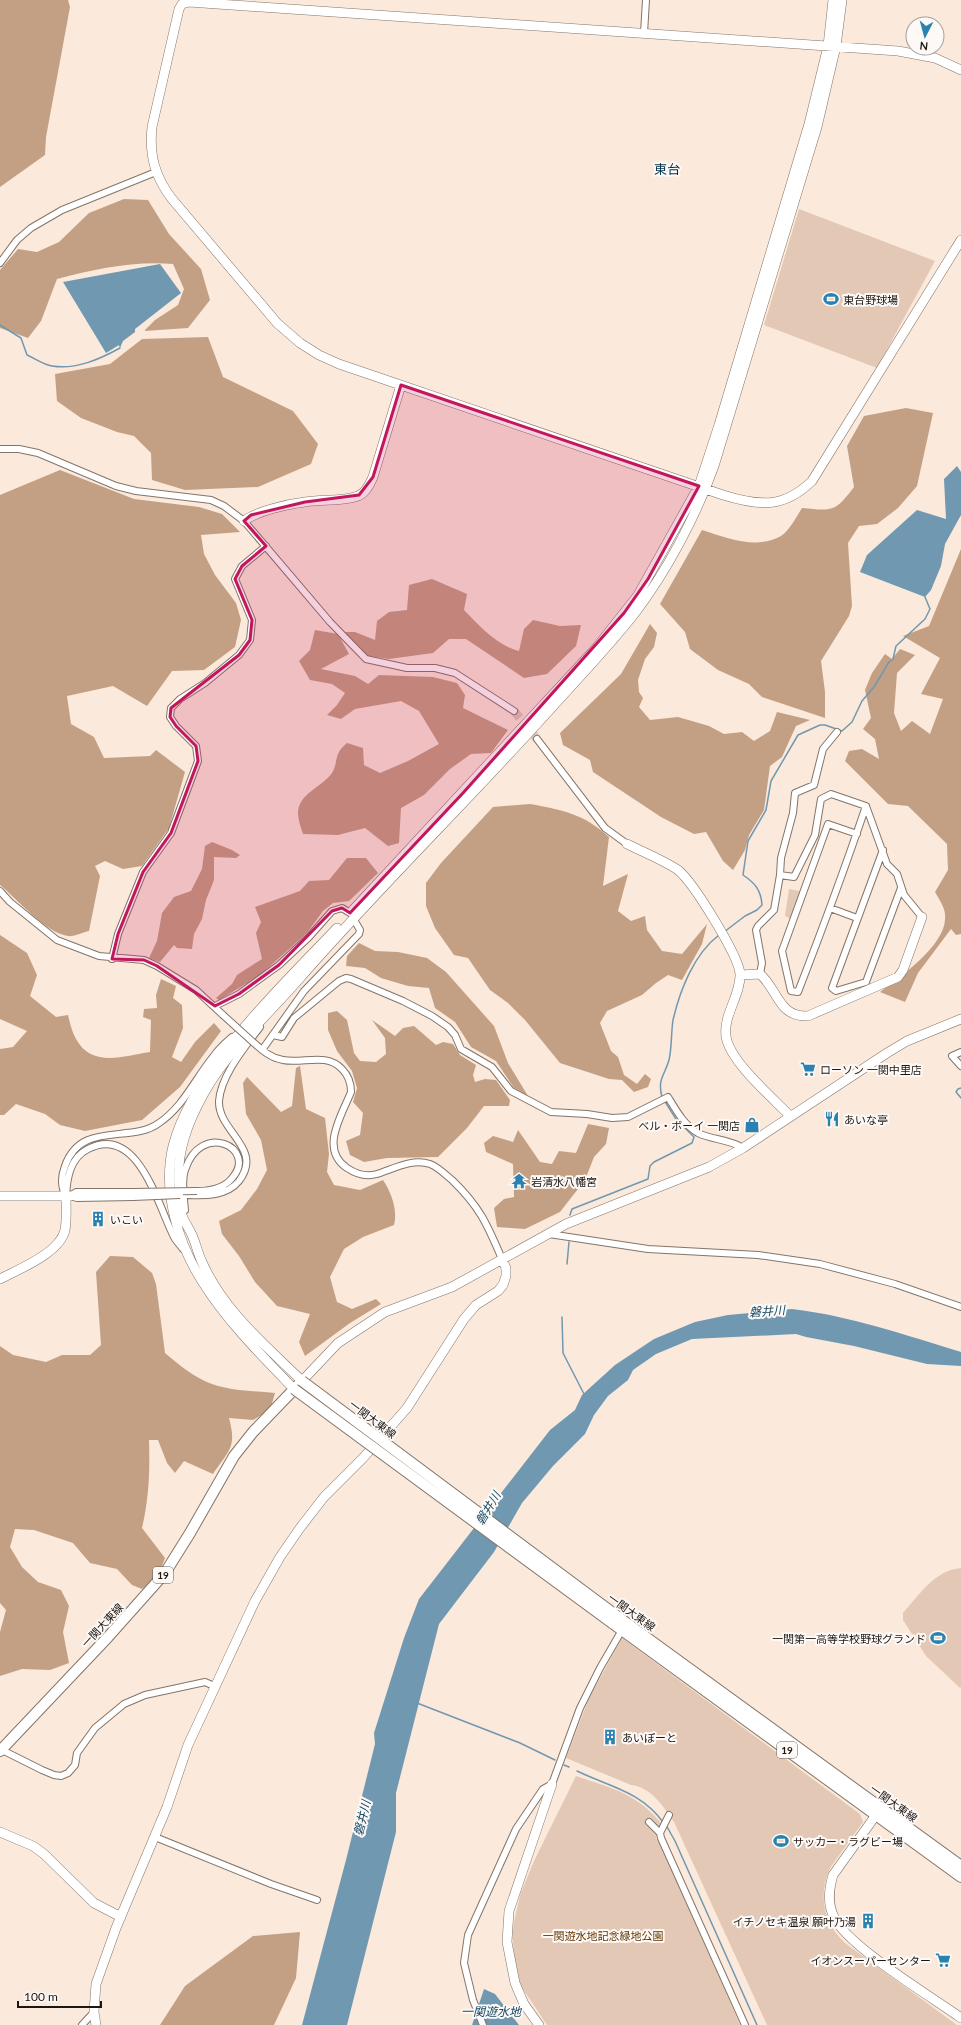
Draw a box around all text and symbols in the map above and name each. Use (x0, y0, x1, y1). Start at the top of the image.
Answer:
north arrow (905, 16, 945, 56)
text: N (919, 40, 929, 53)
district label: 東台 (654, 161, 680, 177)
sports icon: 東台野球場 (822, 290, 840, 308)
place label: 東台野球場 (843, 293, 898, 306)
supermarket icon: ローソン 一関中里店 (799, 1060, 817, 1078)
place label: ローソン 一関中里店 (820, 1063, 922, 1076)
restaurant icon: あいな亭 (823, 1110, 841, 1128)
place label: あいな亭 (844, 1113, 888, 1126)
shop icon: ベル・ボーイ 一関店 (743, 1116, 761, 1134)
place label: ベル・ボーイ 一関店 (638, 1119, 740, 1132)
temple icon: 岩清水八幡宮 (510, 1172, 528, 1190)
place label: 岩清水八幡宮 (531, 1175, 597, 1188)
building icon: いこい (89, 1210, 107, 1228)
place label: いこい (110, 1213, 143, 1226)
water label: 磐井川 (749, 1302, 787, 1320)
street label: 一関大東線 (347, 1397, 399, 1441)
water label: 磐井川 (472, 1487, 505, 1527)
road number: 19 (153, 1567, 173, 1583)
street label: 一関大東線 (606, 1591, 658, 1633)
street label: 一関大東線 (78, 1600, 126, 1650)
sports icon: 一関第一高等学校野球グランド (929, 1629, 947, 1647)
place label: 一関第一高等学校野球グランド (772, 1632, 926, 1645)
building icon: あいぽーと (601, 1728, 619, 1746)
place label: あいぽーと (622, 1731, 677, 1744)
road number: 19 (777, 1742, 797, 1758)
street label: 一関大東線 (868, 1782, 920, 1824)
water label: 磐井川 (351, 1797, 374, 1837)
sports icon: サッカー・ラグビー場 (772, 1832, 790, 1850)
place label: サッカー・ラグビー場 (793, 1835, 903, 1848)
building icon: イチノセキ温泉 願叶乃湯 (859, 1912, 877, 1930)
place label: イチノセキ温泉 願叶乃湯 (733, 1915, 856, 1928)
park label: 一関遊水地記念緑地公園 (543, 1929, 664, 1942)
supermarket icon: イオンスーパーセンター (934, 1951, 952, 1969)
place label: イオンスーパーセンター (810, 1954, 931, 1967)
scale bar (18, 1983, 101, 2009)
text: 100 m (24, 1989, 58, 2004)
water label: 一関遊水地 (461, 2004, 523, 2019)

